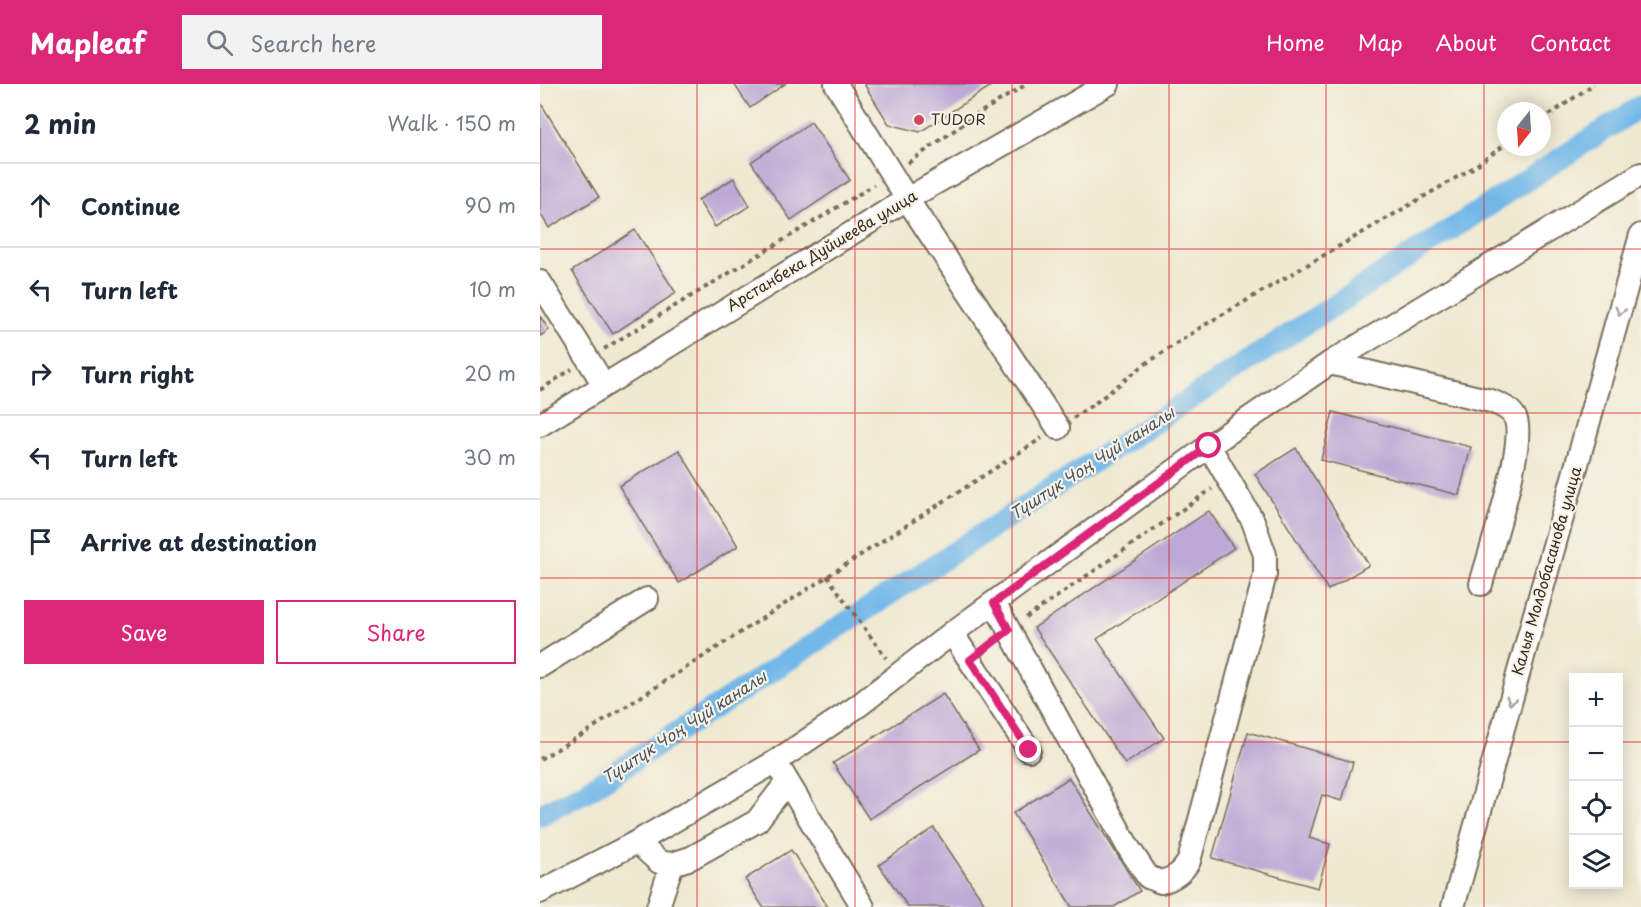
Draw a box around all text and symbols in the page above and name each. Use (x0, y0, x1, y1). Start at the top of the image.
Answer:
search box (182, 15, 602, 69)
text: Mapleaf (30, 21, 146, 64)
icon: search (203, 26, 236, 59)
text: Search here (251, 26, 376, 59)
text: Home (1266, 26, 1325, 58)
text: Map (1358, 26, 1403, 58)
text: About (1436, 26, 1497, 58)
text: Contact (1530, 26, 1611, 58)
north arrow (1497, 102, 1551, 156)
text: 2 min (24, 104, 97, 143)
place label: TUDOR (931, 107, 986, 130)
text: Walk · 150 m (387, 108, 516, 138)
marker: TUDOR (912, 113, 926, 127)
street label: Арстанбека Дуйшеева улица (721, 183, 921, 316)
icon: ahead (24, 189, 57, 222)
text: Continue (81, 189, 180, 222)
text: 90 m (465, 190, 516, 220)
icon: left (24, 273, 57, 306)
text: Turn left (81, 273, 178, 306)
text: 10 m (469, 274, 516, 304)
one-way arrow (1614, 306, 1627, 316)
icon: right (24, 357, 57, 390)
text: Turn right (81, 357, 194, 390)
text: 20 m (464, 358, 516, 388)
water label: Түштүк Чоң Чүй каналы (1004, 399, 1180, 525)
route start (1195, 432, 1221, 458)
icon: left (24, 441, 57, 474)
text: Turn left (81, 441, 178, 474)
text: 30 m (463, 442, 516, 472)
street label: Калыя Молдобасанова улица (1505, 463, 1587, 678)
icon: arrive (24, 525, 57, 558)
text: Arrive at destination (81, 525, 317, 558)
button: Save (24, 600, 264, 664)
button: Share (276, 600, 516, 664)
water label: Түштүк Чоң Чүй каналы (596, 663, 772, 789)
map controls (1569, 673, 1623, 889)
button: + (1569, 673, 1623, 727)
one-way arrow (1505, 696, 1518, 706)
button: − (1569, 727, 1623, 781)
route end (1015, 736, 1041, 762)
button: locate (1569, 781, 1623, 835)
button: layers (1569, 835, 1623, 889)

